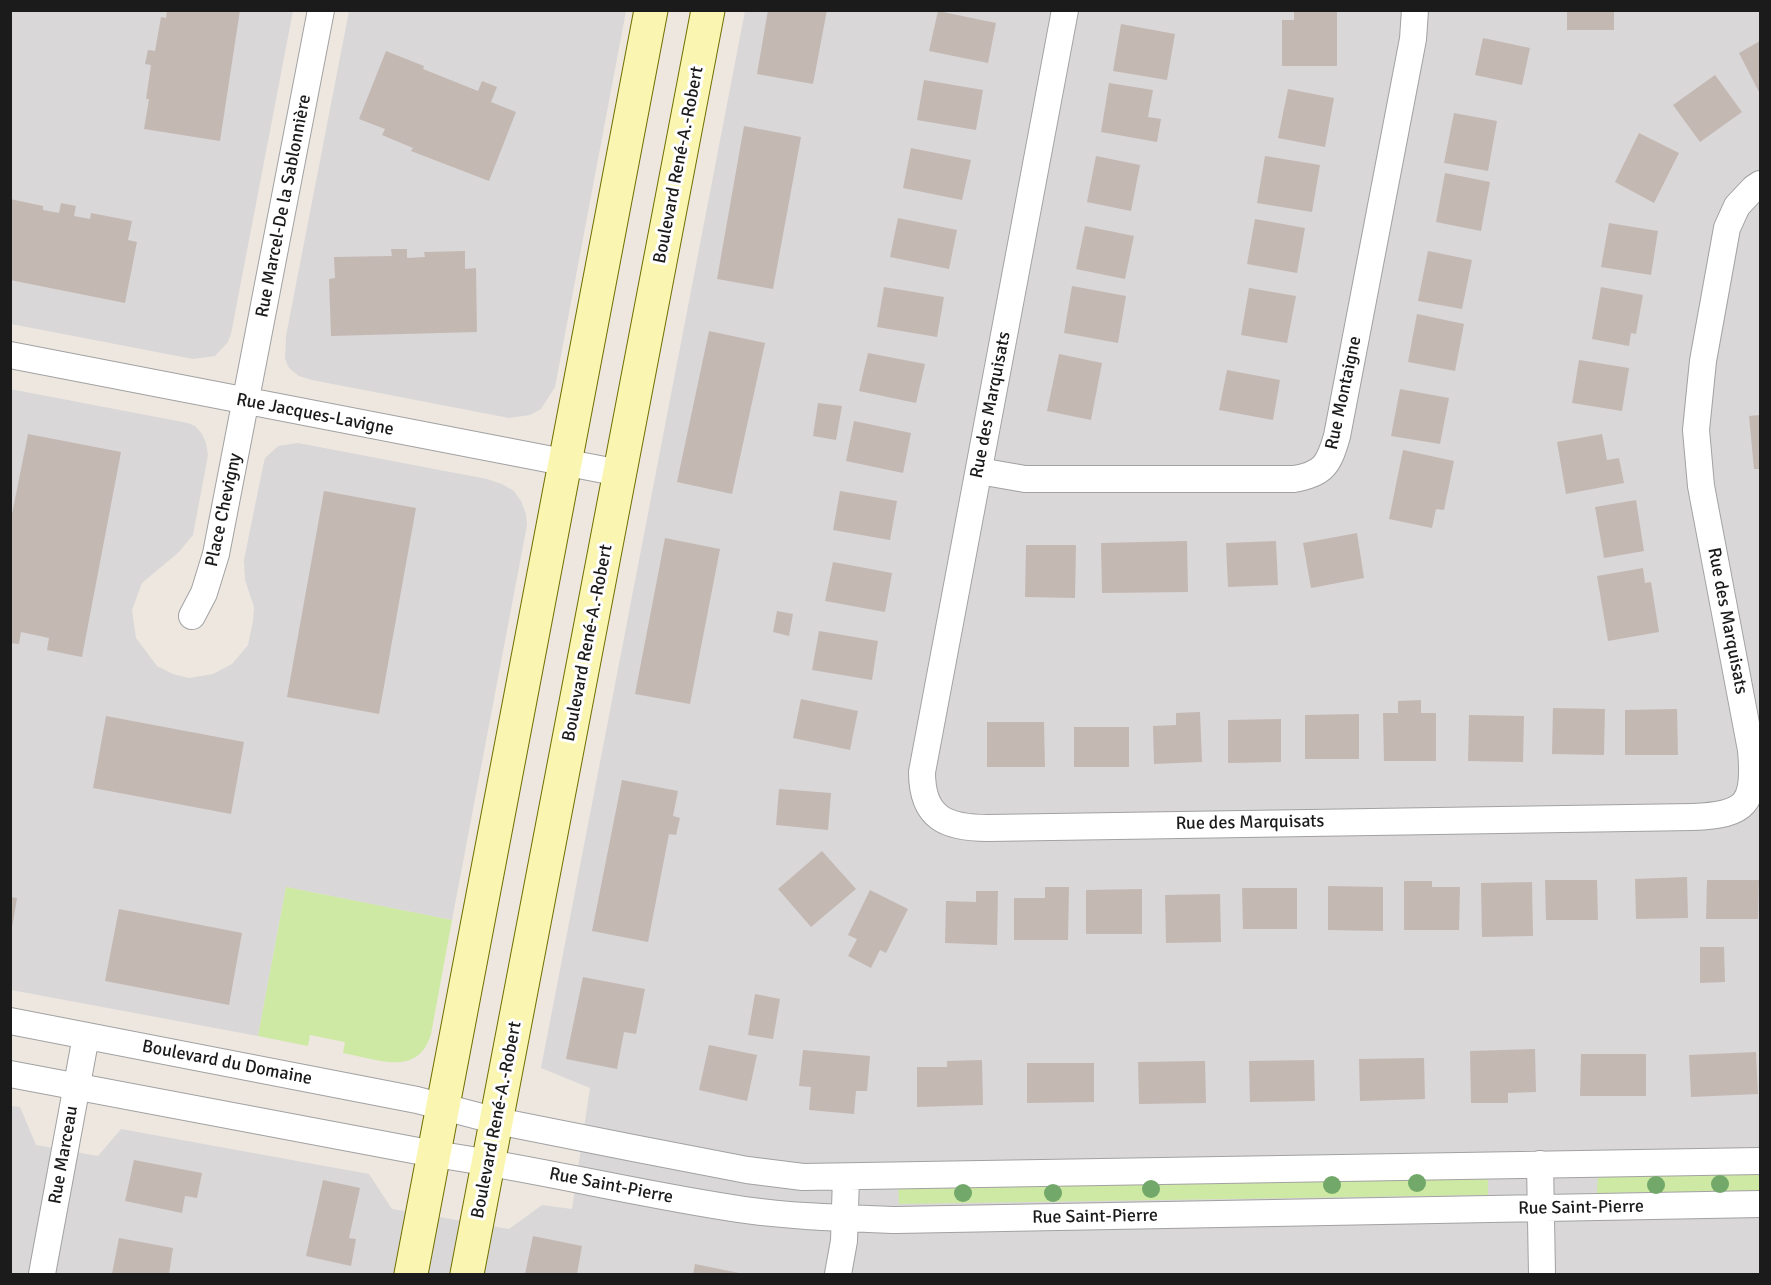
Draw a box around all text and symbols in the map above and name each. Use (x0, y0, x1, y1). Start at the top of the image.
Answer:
street label: Boulevard René-A.-Robert (649, 65, 709, 265)
street label: Rue Marcel-De la Sablonnière (252, 93, 316, 319)
street label: Rue des Marquisats (966, 330, 1016, 480)
street label: Rue Montaigne (1321, 334, 1367, 452)
street label: Rue Jacques-Lavigne (234, 389, 396, 441)
street label: Place Chevigny (201, 451, 247, 569)
street label: Boulevard René-A.-Robert (558, 543, 618, 743)
street label: Rue des Marquisats (1702, 546, 1752, 696)
street label: Rue des Marquisats (1175, 811, 1325, 835)
street label: Boulevard René-A.-Robert (467, 1020, 527, 1220)
street label: Boulevard du Domaine (140, 1036, 314, 1090)
street label: Rue Marceau (45, 1104, 83, 1206)
street label: Rue Saint-Pierre (547, 1163, 675, 1209)
street label: Rue Saint-Pierre (1518, 1196, 1644, 1220)
street label: Rue Saint-Pierre (1032, 1205, 1158, 1229)

